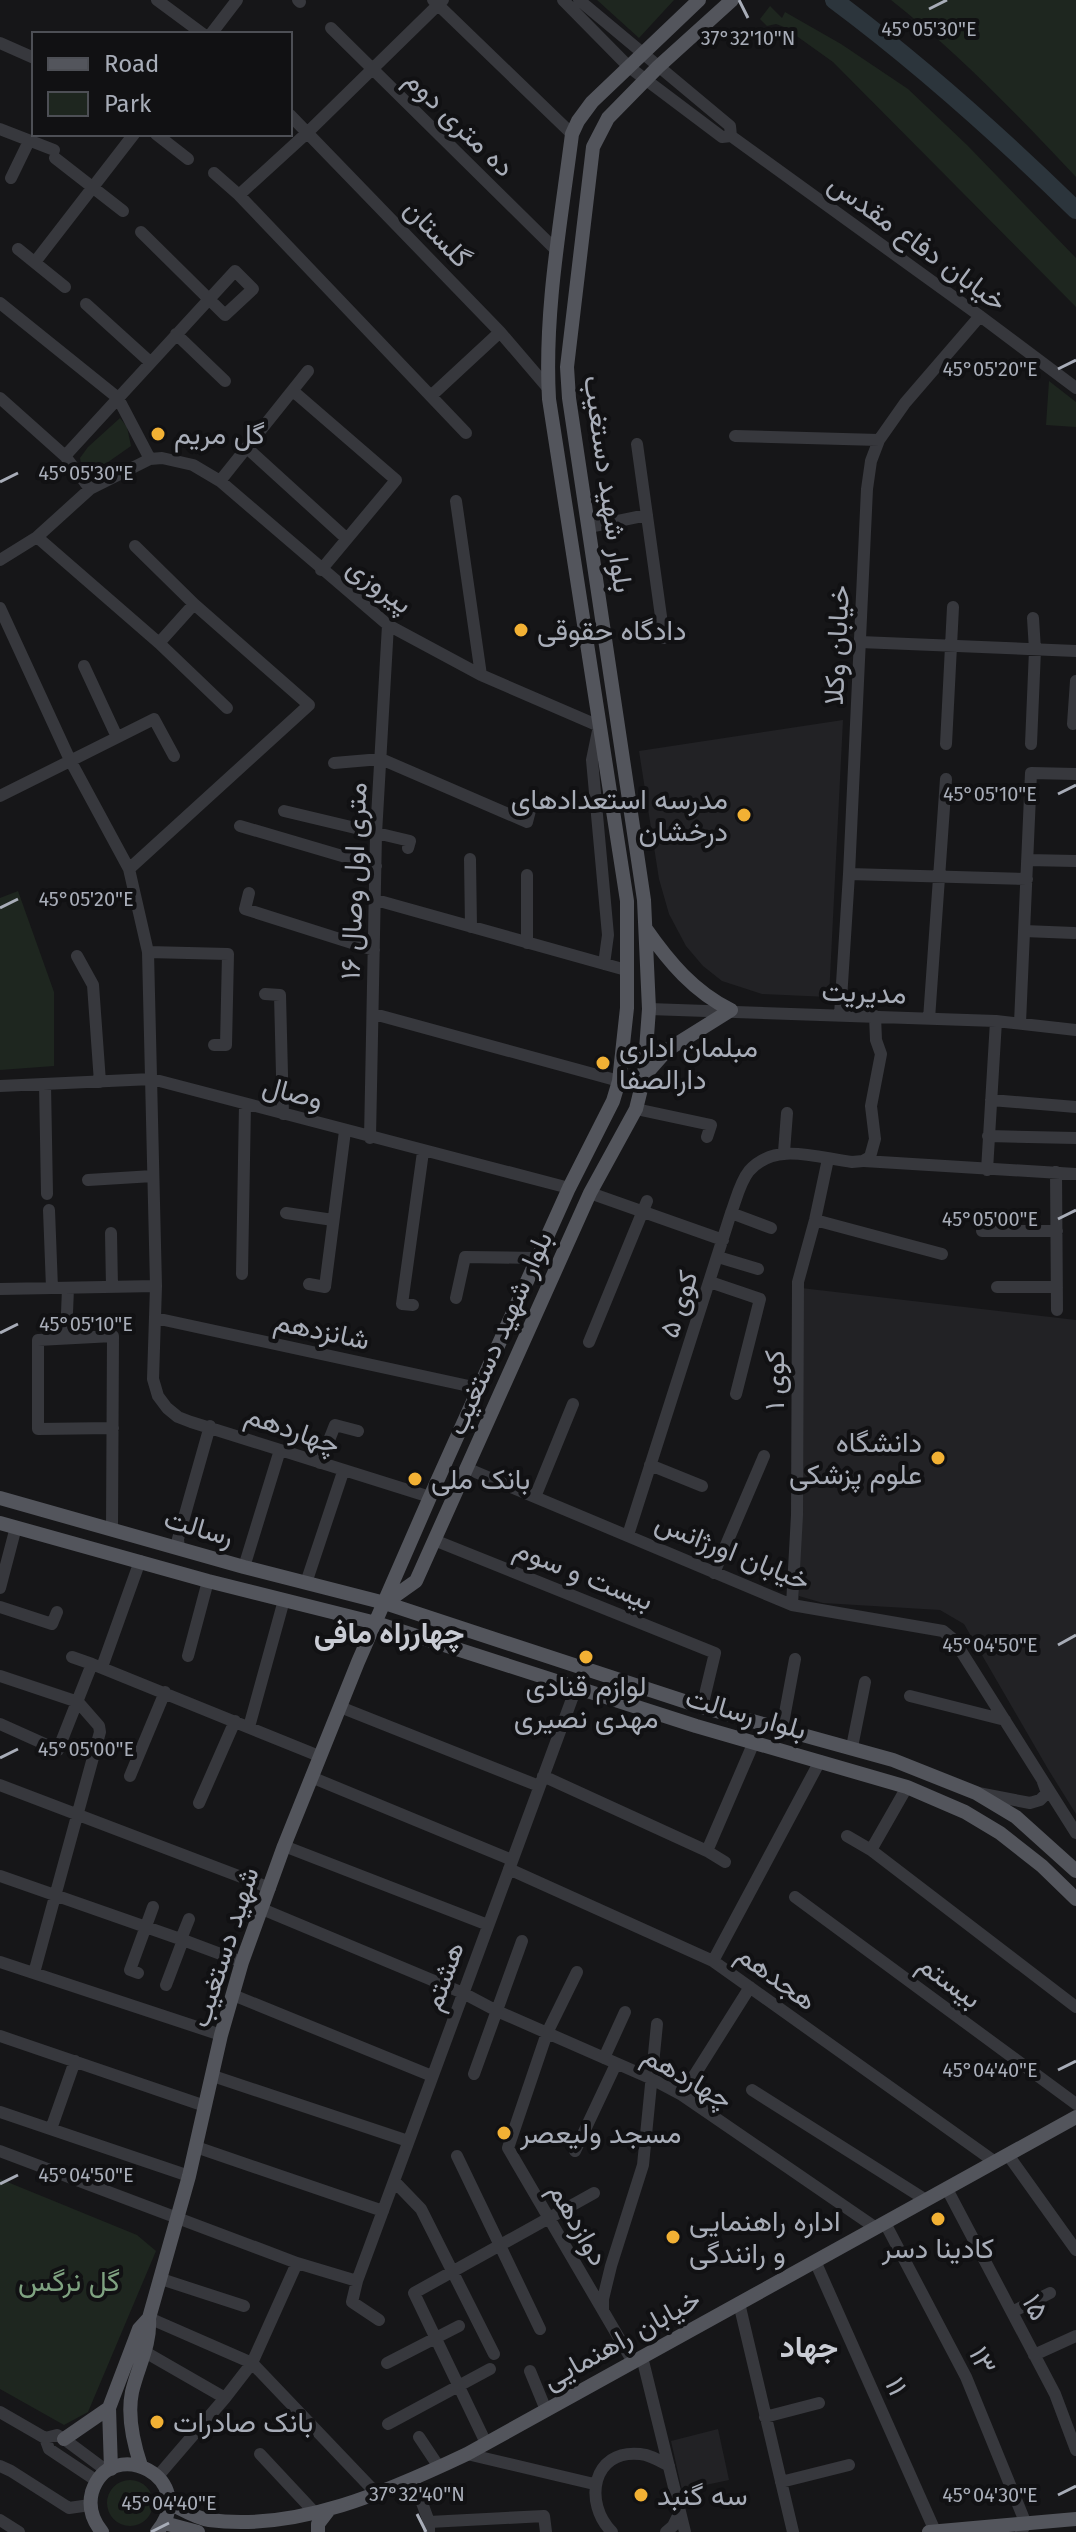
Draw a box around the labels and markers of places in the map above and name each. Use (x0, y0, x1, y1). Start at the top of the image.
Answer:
place label: گل مریم (174, 418, 265, 453)
marker: گل مریم (149, 425, 167, 443)
place label: دادگاه حقوقی (537, 614, 686, 648)
marker: دادگاه حقوقی (512, 621, 530, 639)
place label: مدرسه استعدادهای درخشان (511, 783, 728, 849)
marker: مدرسه استعدادهای درخشان (735, 806, 753, 824)
place label: مبلمان اداری دارالصفا (619, 1031, 758, 1097)
marker: مبلمان اداری دارالصفا (594, 1054, 612, 1072)
place label: دانشگاه علوم پزشکی (789, 1426, 922, 1493)
marker: دانشگاه علوم پزشکی (929, 1449, 947, 1467)
place label: بانک ملی (431, 1463, 530, 1496)
marker: بانک ملی (406, 1470, 424, 1488)
marker: لوازم قنادی مهدی نصیری (577, 1648, 595, 1666)
place label: لوازم قنادی مهدی نصیری (514, 1670, 658, 1736)
place label: مسجد ولیعصر (519, 2117, 682, 2151)
marker: مسجد ولیعصر (495, 2124, 513, 2142)
place label: اداره راهنمایی و رانندگی (689, 2205, 840, 2271)
marker: کادینا دسر (929, 2210, 947, 2228)
marker: اداره راهنمایی و رانندگی (664, 2228, 682, 2246)
place label: کادینا دسر (881, 2232, 994, 2266)
place label: بانک صادرات (173, 2406, 313, 2440)
marker: بانک صادرات (148, 2413, 166, 2431)
place label: سه گنبد (657, 2479, 747, 2512)
marker: سه گنبد (632, 2486, 650, 2504)

